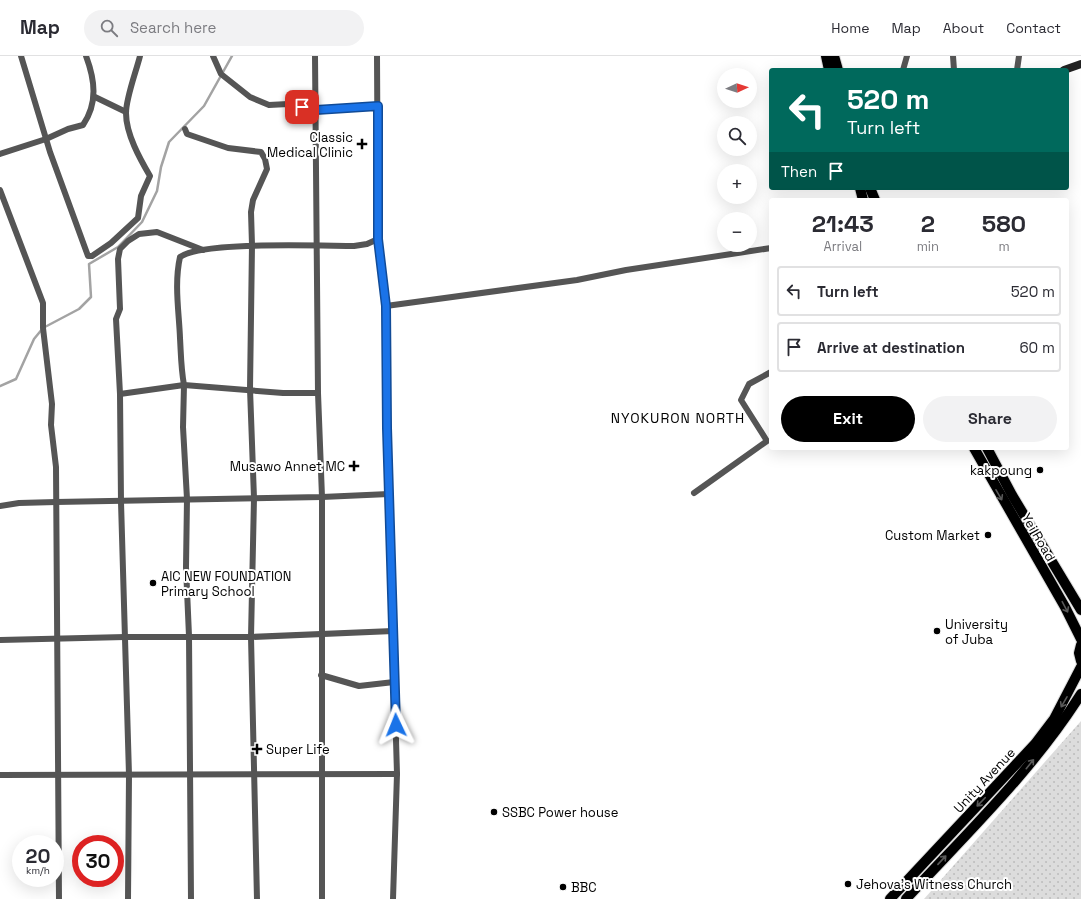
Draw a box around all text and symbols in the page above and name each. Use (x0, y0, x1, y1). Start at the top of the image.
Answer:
search box (84, 10, 364, 46)
text: Map (20, 15, 60, 40)
icon: search (98, 17, 120, 39)
text: Search here (130, 18, 216, 37)
text: Home (831, 19, 869, 37)
text: Map (891, 19, 921, 37)
text: About (943, 19, 984, 37)
text: Contact (1006, 19, 1061, 37)
north arrow (717, 68, 757, 108)
map controls (717, 68, 757, 252)
text: 520 m (847, 81, 929, 117)
icon: left (781, 84, 833, 136)
pin (285, 90, 319, 124)
icon: arrive (291, 96, 313, 118)
button: search (717, 116, 757, 156)
text: Turn left (847, 116, 920, 139)
place label: Classic Medical Clinic (267, 129, 353, 161)
marker: Classic Medical Clinic (356, 138, 368, 150)
icon: arrive (825, 160, 847, 182)
text: Then (781, 162, 817, 181)
button: + (717, 164, 757, 204)
text: 21:43 (812, 208, 874, 239)
text: 2 (921, 208, 935, 239)
text: 580 (982, 208, 1026, 239)
button: − (717, 212, 757, 252)
text: Arrival (824, 238, 862, 255)
text: min (917, 238, 939, 255)
text: m (998, 238, 1010, 255)
icon: left (783, 280, 805, 302)
text: Turn left (817, 282, 879, 301)
text: 520 m (1011, 282, 1055, 301)
icon: arrive (783, 336, 805, 358)
text: Arrive at destination (817, 338, 965, 357)
text: 60 m (1019, 338, 1055, 357)
button: Exit (781, 396, 915, 442)
button: Share (923, 396, 1057, 442)
district label: NYOKURON NORTH (611, 409, 745, 427)
place label: Musawo Annet MC (230, 458, 345, 475)
marker: Musawo Annet MC (348, 460, 360, 472)
place label: kakpoung (970, 462, 1032, 479)
marker: kakpoung (1035, 465, 1045, 475)
one-way arrow (996, 488, 1004, 500)
street label: Yei Road (1018, 510, 1059, 564)
place label: Custom Market (885, 527, 980, 544)
marker: Custom Market (983, 530, 993, 540)
place label: AIC NEW FOUNDATION Primary School (161, 568, 291, 600)
marker: AIC NEW FOUNDATION Primary School (148, 578, 158, 588)
one-way arrow (1061, 601, 1069, 613)
place label: University of Juba (945, 616, 1008, 648)
marker: University of Juba (932, 626, 942, 636)
one-way arrow (1059, 696, 1067, 708)
position arrow (375, 704, 417, 746)
place label: Super Life (266, 741, 330, 758)
marker: Super Life (251, 743, 263, 755)
street label: Unity Avenue (950, 744, 1019, 816)
one-way arrow (1025, 759, 1034, 769)
one-way arrow (976, 797, 986, 807)
place label: SSBC Power house (502, 804, 618, 821)
marker: SSBC Power house (489, 807, 499, 817)
speed limit sign: 30 (72, 835, 124, 887)
text: 20 (26, 843, 50, 869)
one-way arrow (937, 855, 947, 865)
text: km/h (26, 864, 50, 877)
place label: Jehova's Witness Church (856, 876, 1012, 893)
place label: BBC (571, 879, 597, 896)
marker: Jehova's Witness Church (843, 879, 853, 889)
marker: BBC (558, 882, 568, 892)

